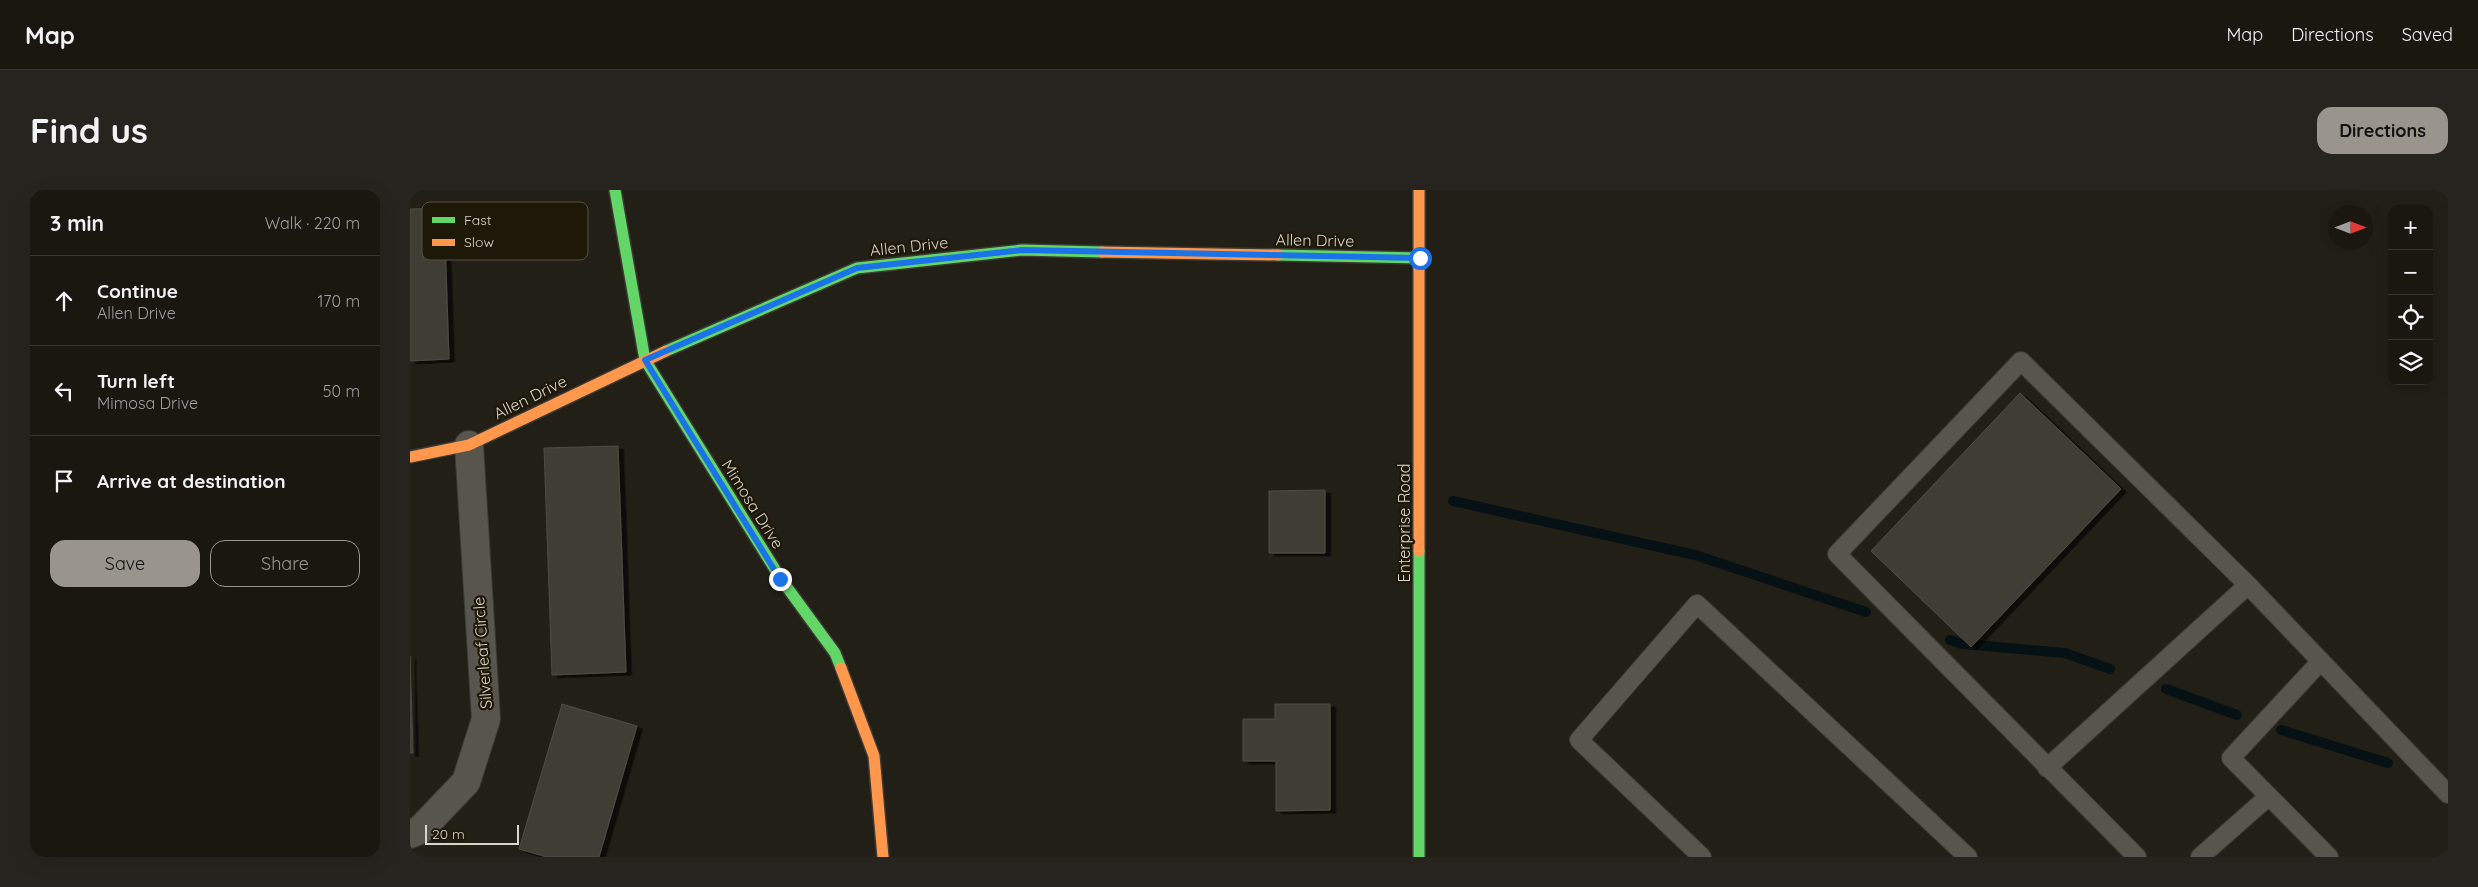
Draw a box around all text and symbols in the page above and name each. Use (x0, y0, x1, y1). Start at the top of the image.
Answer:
text: Map (25, 20, 75, 50)
text: Map (2226, 23, 2263, 46)
text: Directions (2291, 23, 2374, 46)
text: Saved (2402, 23, 2453, 46)
button: Directions (2317, 107, 2448, 154)
text: Find us (30, 108, 148, 152)
legend (422, 202, 588, 260)
north arrow (2328, 205, 2373, 250)
map controls (2388, 205, 2433, 385)
button: + (2388, 205, 2433, 250)
text: 3 min (50, 210, 104, 236)
text: Fast (464, 211, 492, 229)
text: Walk · 220 m (265, 213, 360, 233)
street label: Allen Drive (1275, 229, 1355, 251)
street label: Allen Drive (869, 232, 949, 260)
text: Slow (464, 233, 494, 251)
route start (1409, 247, 1432, 270)
button: − (2388, 250, 2433, 295)
text: Continue (97, 279, 178, 303)
icon: ahead (50, 287, 78, 315)
text: 170 m (317, 291, 360, 311)
button: locate (2388, 295, 2433, 340)
text: Allen Drive (97, 303, 176, 323)
button: layers (2388, 340, 2433, 385)
text: Turn left (97, 369, 175, 393)
street label: Allen Drive (490, 371, 570, 423)
icon: left (50, 377, 78, 405)
text: 50 m (323, 381, 360, 401)
text: Mimosa Drive (97, 393, 198, 413)
street label: Mimosa Drive (718, 456, 788, 552)
street label: Enterprise Road (1394, 464, 1414, 582)
icon: arrive (50, 467, 78, 495)
text: Arrive at destination (97, 469, 286, 493)
button: Save (50, 540, 200, 587)
button: Share (210, 540, 360, 587)
route end (769, 568, 792, 591)
street label: Silverleaf Circle (468, 596, 496, 710)
scale bar (425, 822, 519, 845)
text: 20 m (432, 825, 465, 843)

